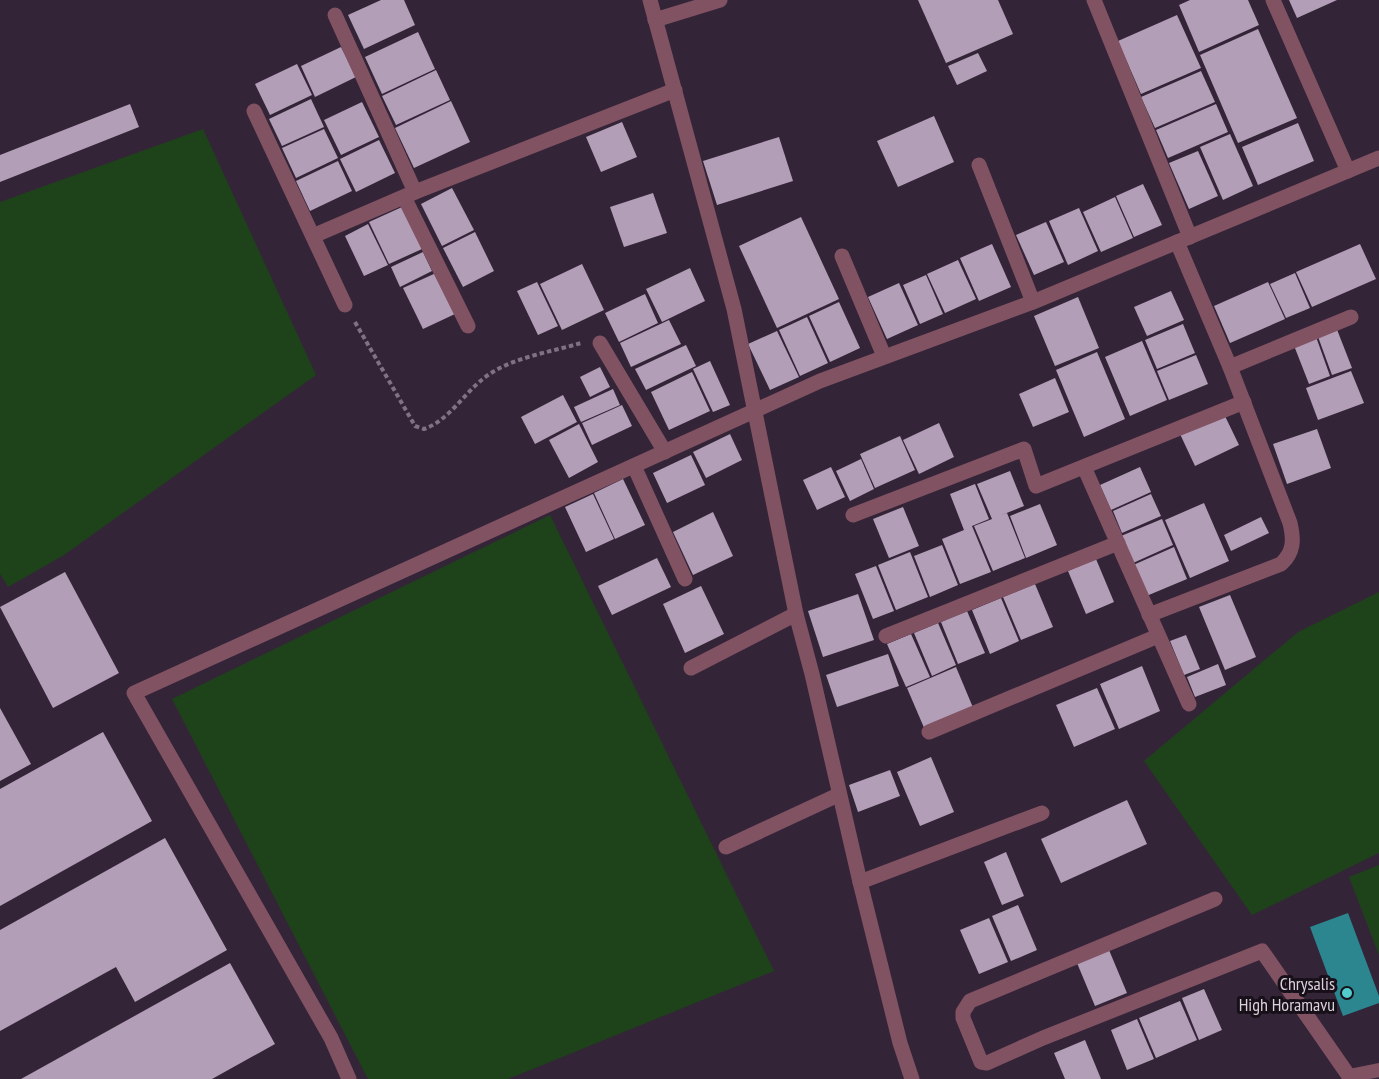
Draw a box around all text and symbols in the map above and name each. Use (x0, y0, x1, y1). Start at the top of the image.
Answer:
place label: Chrysalis High Horamavu (1239, 972, 1335, 1016)
marker: Chrysalis High Horamavu (1340, 986, 1354, 1000)

